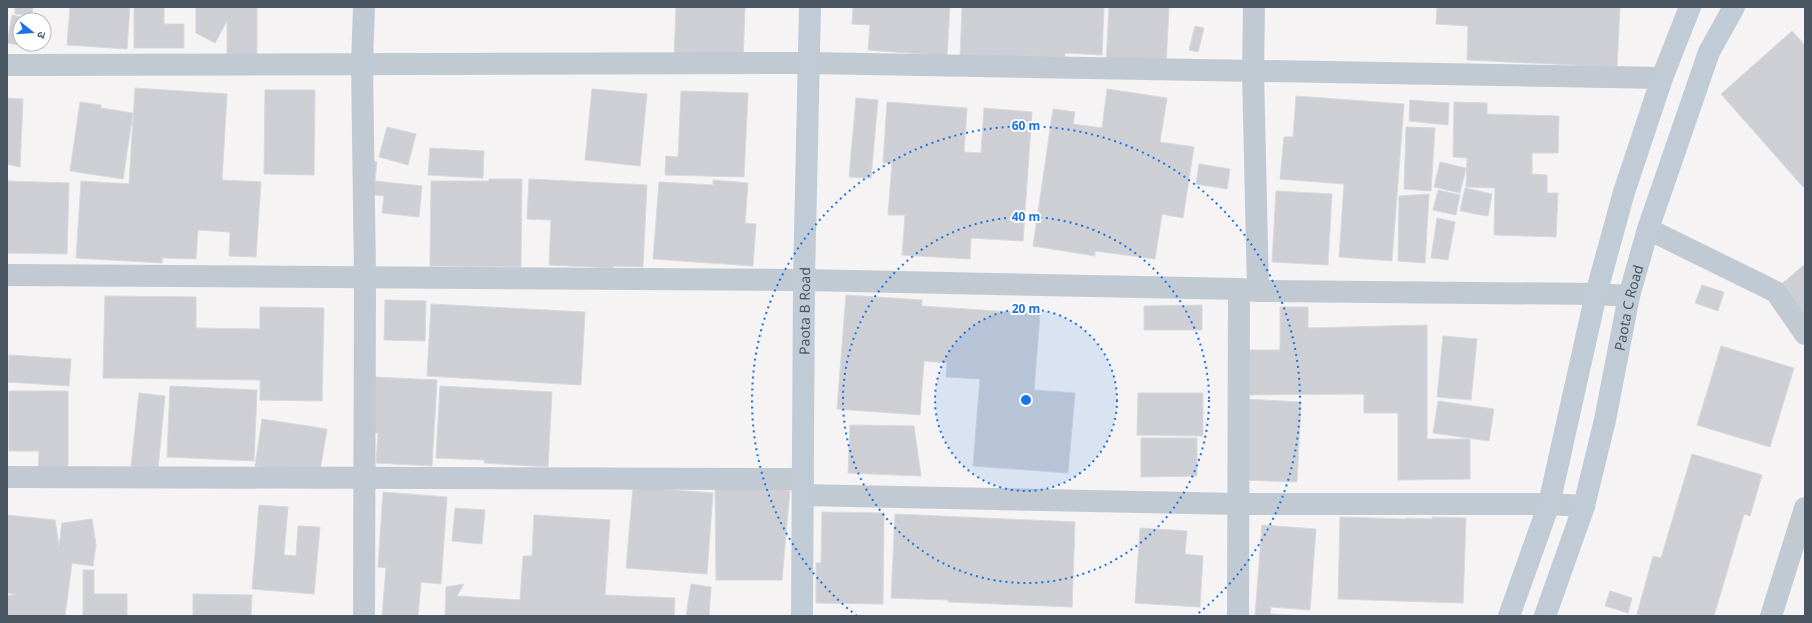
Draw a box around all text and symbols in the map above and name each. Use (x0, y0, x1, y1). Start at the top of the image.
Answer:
north arrow (12, 12, 52, 52)
text: उ (34, 30, 50, 41)
text: 60 m (1012, 117, 1040, 134)
text: 40 m (1012, 208, 1040, 225)
street label: Paota C Road (1609, 262, 1647, 352)
street label: Paota B Road (794, 267, 814, 355)
text: 20 m (1012, 300, 1040, 317)
centre of rings (1019, 393, 1033, 407)

